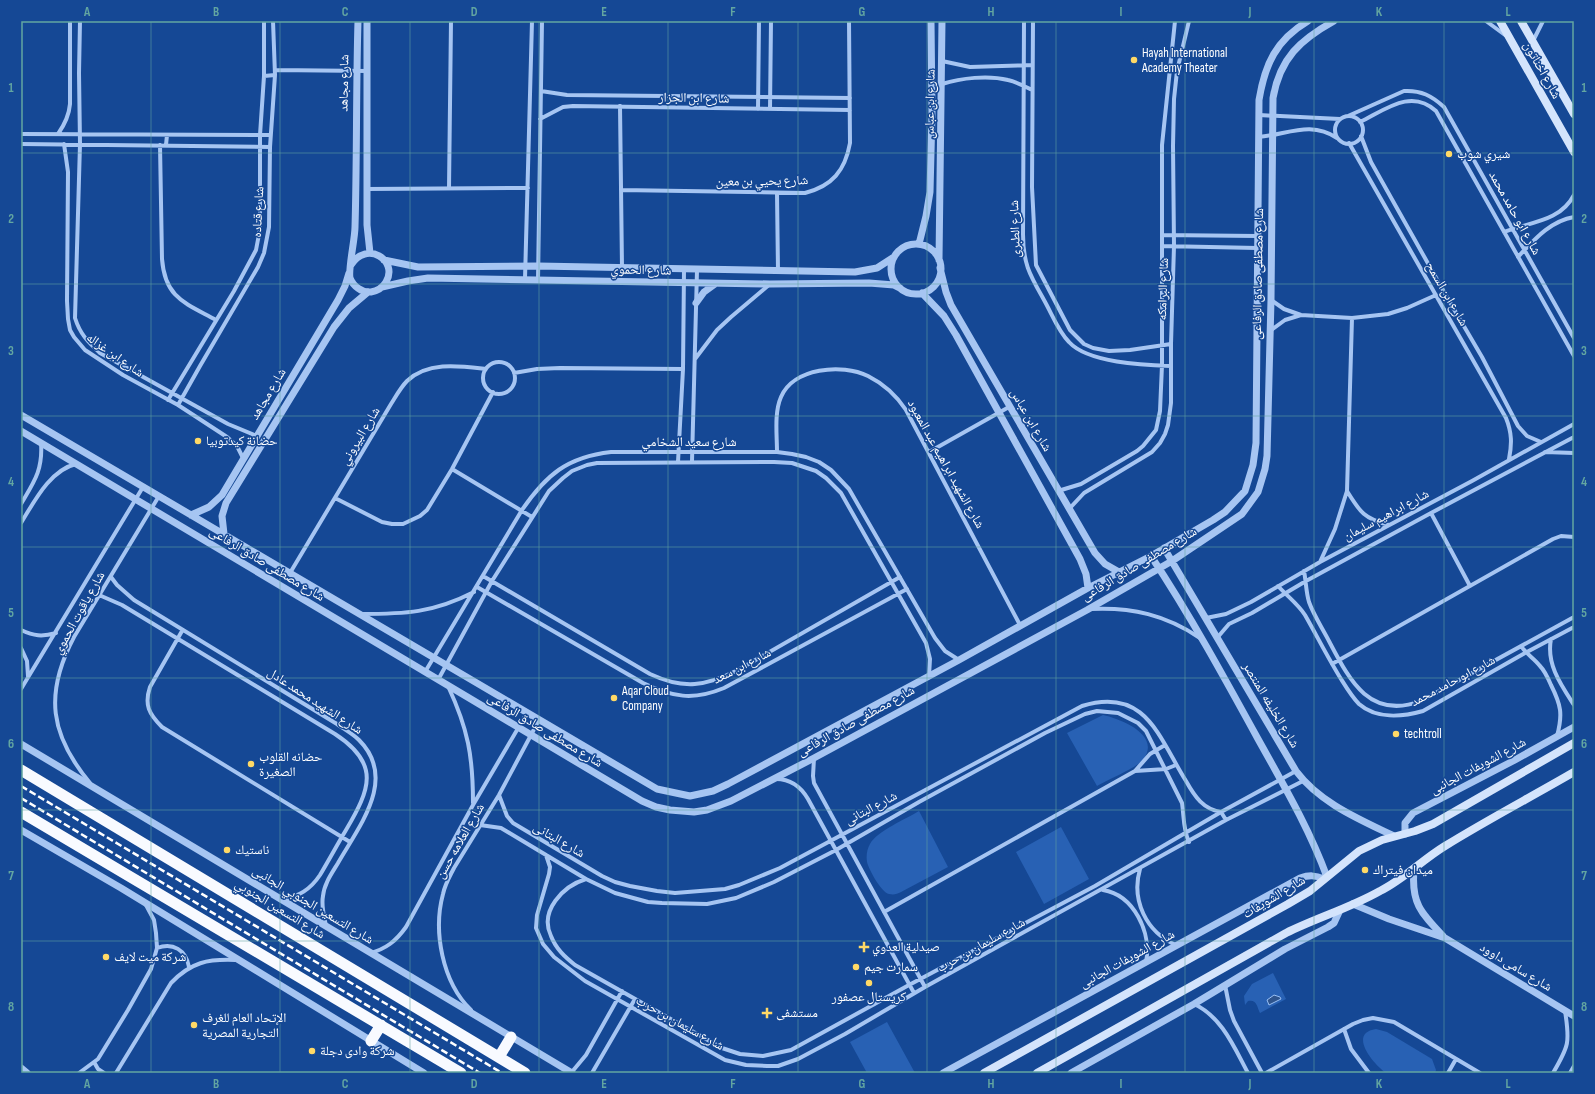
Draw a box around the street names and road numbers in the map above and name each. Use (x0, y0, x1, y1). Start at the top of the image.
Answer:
street label: شارع اخناتون (1519, 38, 1564, 102)
street label: شارع مجاهد (336, 54, 353, 112)
street label: شارع ابن عباس (921, 69, 940, 139)
street label: شارع ابن الجزار (657, 89, 730, 108)
street label: شارع ابو حامد محمد (1484, 168, 1545, 258)
street label: شارع يحيي بن معين (716, 172, 808, 192)
street label: شارع قتاده (249, 186, 268, 238)
street label: شارع الطبرى (1006, 200, 1025, 258)
street label: شارع مصطفى صادق الرفاعى (1249, 208, 1268, 340)
street label: شارع البرامكه (1154, 257, 1173, 321)
street label: شارع ابن السمح (1421, 259, 1472, 330)
street label: شارع الحموي (610, 261, 672, 281)
street label: شارع ابن غزاله (83, 329, 147, 381)
street label: شارع مجاهد (246, 365, 291, 423)
street label: شارع ابن عباس (1006, 386, 1055, 455)
street label: شارع الشهيد ابراهيم عبد المعبود (903, 397, 988, 532)
street label: شارع البيروني (336, 404, 386, 469)
street label: شارع سعيد الشخامي (642, 434, 736, 452)
street label: شارع ابراهيم سليمان (1340, 486, 1432, 545)
street label: شارع مصطفى صادق الرفاعى (206, 523, 328, 606)
street label: شارع مصطفى صادق الرفاعى (1078, 523, 1200, 606)
street label: شارع ياقوت الحموي (50, 569, 110, 658)
street label: شارع ابن سعد (710, 645, 774, 688)
street label: شارع ابو حامد محمد (1408, 652, 1498, 711)
street label: شارع الخليفه المنتصر (1238, 658, 1303, 751)
street label: شارع الشهيد محمد عادل (264, 664, 366, 739)
street label: شارع مصطفى صادق الرفاعى (795, 682, 918, 761)
street label: شارع مصطفى صادق الرفاعى (484, 689, 606, 772)
street label: شارع الشويفات الجانبى (1427, 734, 1529, 799)
street label: شارع البتانى (842, 788, 900, 829)
street label: شارع العلامه حسن (432, 800, 489, 882)
street label: شارع البتانى (530, 819, 588, 862)
street label: شارع التسعين الجنوبي الجانبى (250, 863, 376, 947)
street label: شارع الشويفات (1240, 872, 1309, 923)
street label: شارع التسعين الجنوبي (232, 876, 328, 942)
street label: شارع سليمان بن حرب (934, 914, 1028, 977)
street label: شارع الشويفات الجانبى (1077, 926, 1178, 993)
street label: شارع سامى داوود (1476, 939, 1555, 996)
street label: شارع سليمان بن حرب (633, 992, 727, 1055)

